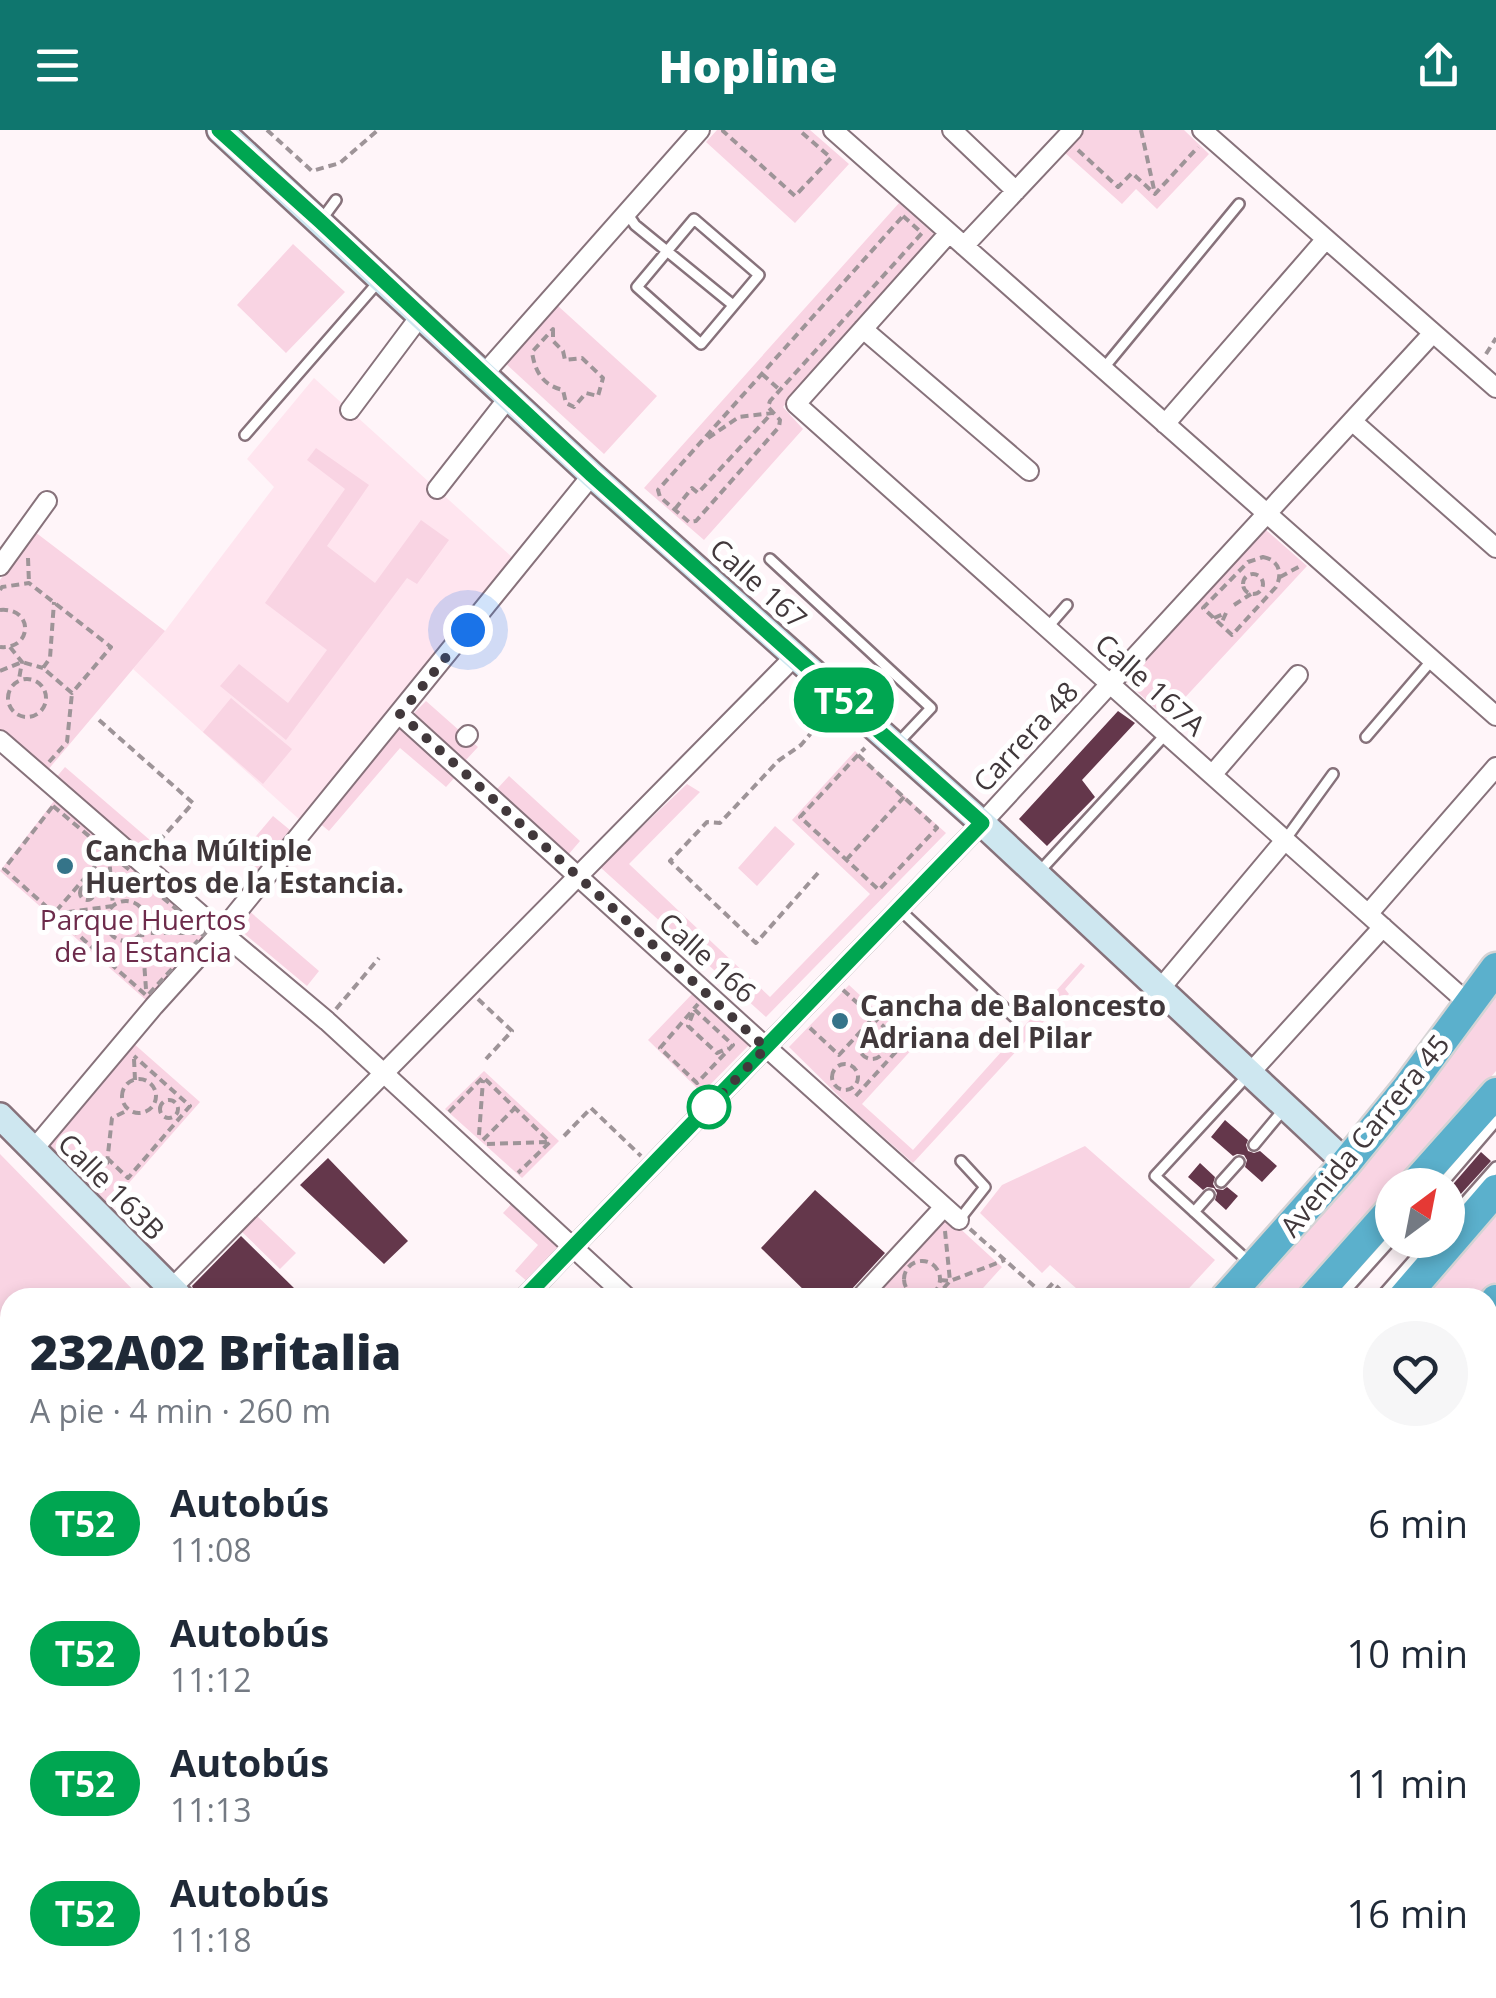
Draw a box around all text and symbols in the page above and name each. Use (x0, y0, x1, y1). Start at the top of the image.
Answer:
text: Hopline (658, 35, 838, 96)
icon: menu (30, 38, 85, 93)
icon: share (1411, 38, 1466, 93)
street label: Calle 167 (702, 529, 816, 637)
your location (443, 605, 493, 655)
street label: Calle 167A (1088, 624, 1214, 744)
line badge: T52 (786, 668, 902, 732)
street label: Carrera 48 (964, 673, 1086, 799)
text: T52 (814, 677, 874, 724)
place label: Cancha Múltiple Huertos de la Estancia. (85, 831, 404, 901)
marker: Cancha Múltiple Huertos de la Estancia. (54, 855, 76, 877)
park label: Parque Huertos de la Estancia (40, 900, 246, 970)
street label: Calle 166 (651, 903, 765, 1011)
place label: Cancha de Baloncesto Adriana del Pilar (860, 986, 1166, 1056)
marker: Cancha de Baloncesto Adriana del Pilar (829, 1010, 851, 1032)
street label: Avenida Carrera 45 (1271, 1026, 1457, 1244)
unlabelled marker (688, 1086, 730, 1128)
street label: Calle 163B (50, 1124, 174, 1248)
north arrow (1375, 1168, 1465, 1258)
map controls (1375, 1168, 1465, 1258)
text: 232A02 Britalia (30, 1319, 401, 1384)
button: heart (1363, 1321, 1468, 1426)
text: A pie · 4 min · 260 m (30, 1389, 331, 1432)
text: Autobús (170, 1476, 329, 1528)
text: 6 min (1368, 1497, 1468, 1549)
text: T52 (55, 1500, 115, 1547)
text: 11:08 (170, 1528, 252, 1571)
text: Autobús (170, 1606, 329, 1658)
text: 10 min (1347, 1627, 1468, 1679)
text: T52 (55, 1630, 115, 1677)
text: 11:12 (170, 1658, 252, 1701)
text: Autobús (170, 1736, 329, 1788)
text: 11 min (1347, 1757, 1468, 1809)
text: T52 (55, 1760, 115, 1807)
text: 11:13 (170, 1788, 252, 1831)
text: Autobús (170, 1866, 329, 1918)
text: 16 min (1347, 1887, 1468, 1939)
text: T52 (55, 1890, 115, 1937)
text: 11:18 (170, 1918, 252, 1961)

